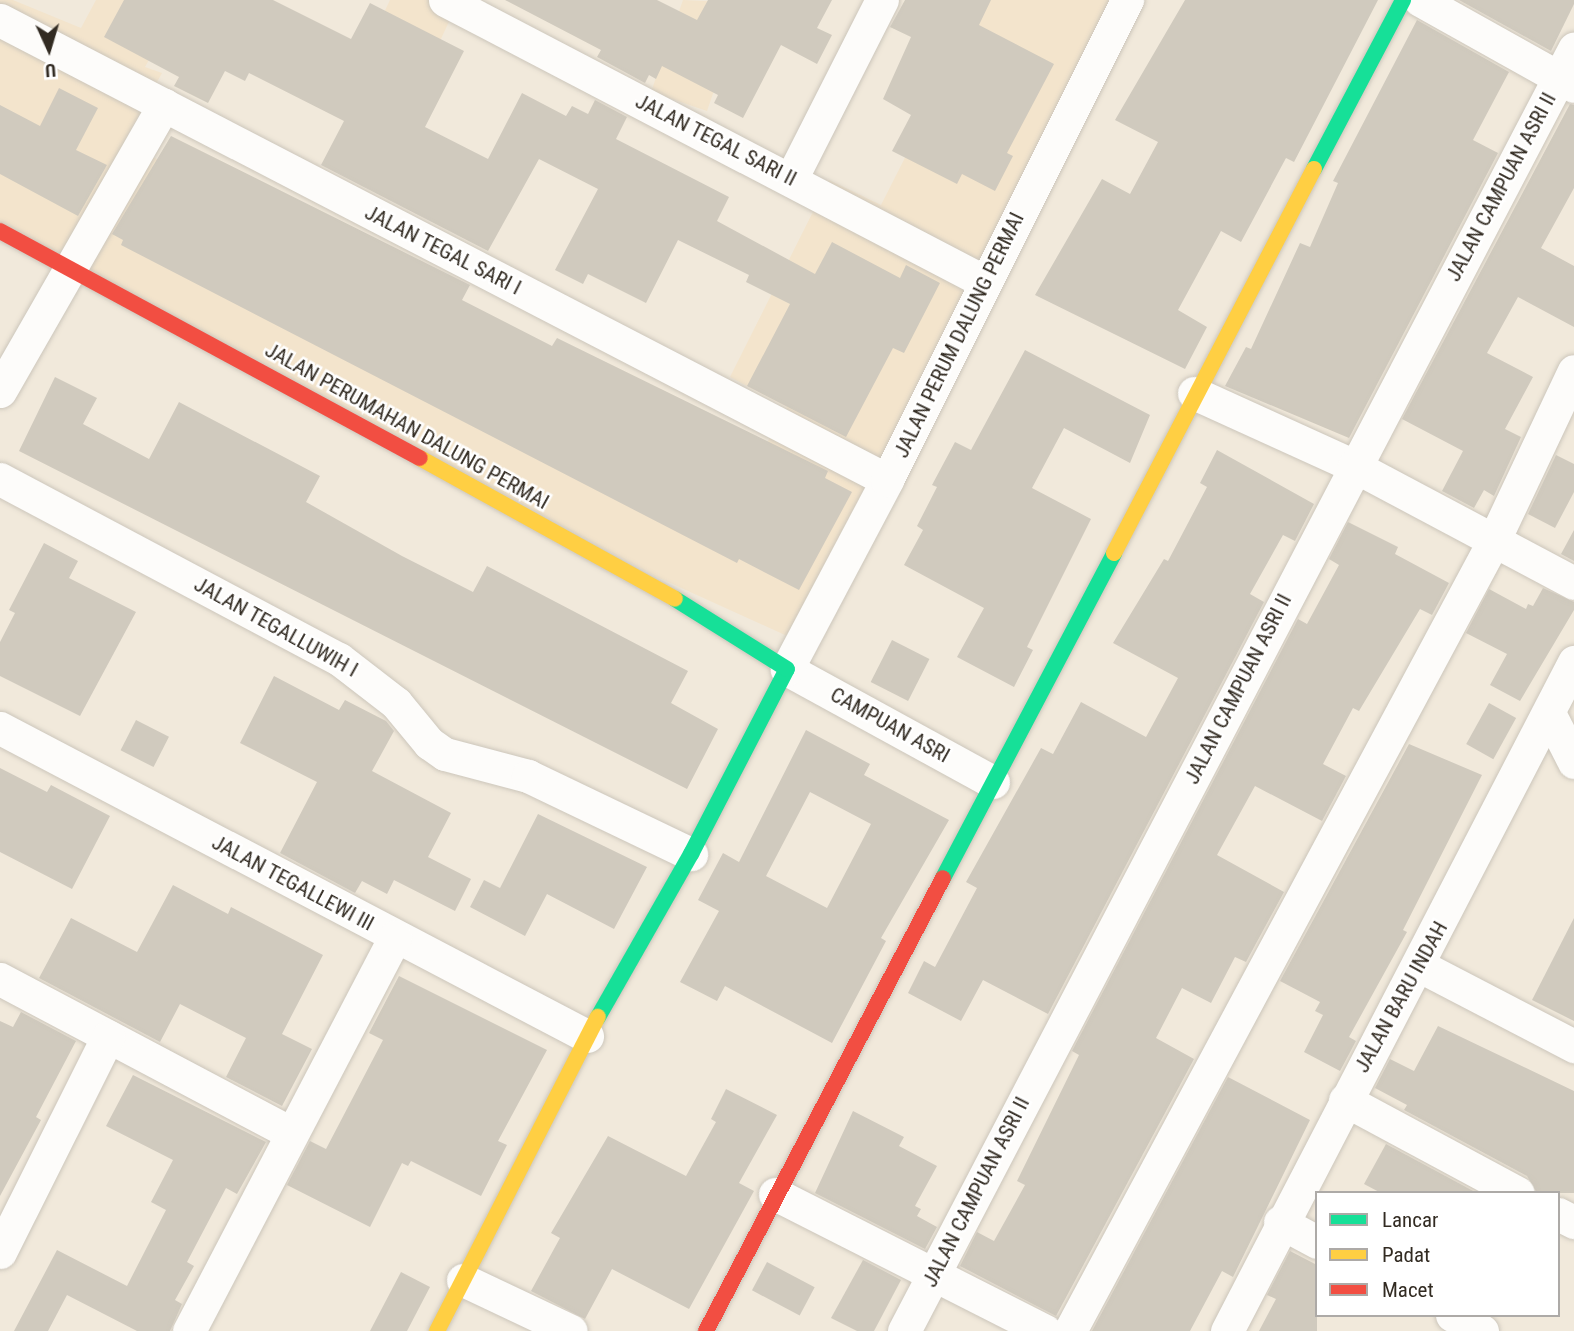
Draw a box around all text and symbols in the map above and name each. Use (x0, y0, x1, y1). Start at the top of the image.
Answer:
north arrow (14, 14, 84, 84)
text: U (44, 59, 57, 82)
street label: JALAN TEGAL SARI II (631, 88, 801, 192)
street label: JALAN CAMPUAN ASRI II (1441, 88, 1561, 286)
street label: JALAN TEGAL SARI I (361, 200, 525, 300)
street label: JALAN PERUM DALUNG PERMAI (889, 208, 1029, 462)
street label: JALAN PERUMAHAN DALUNG PERMAI (261, 337, 553, 515)
street label: JALAN TEGALLUWIH I (190, 571, 362, 683)
street label: JALAN CAMPUAN ASRI II (1179, 590, 1297, 788)
street label: CAMPUAN ASRI (826, 682, 954, 768)
street label: JALAN TEGALLEWI III (207, 830, 379, 936)
street label: JALAN BARU INDAH (1349, 917, 1453, 1077)
street label: JALAN CAMPUAN ASRI II (917, 1093, 1035, 1291)
legend (1315, 1191, 1560, 1317)
text: Lancar (1382, 1208, 1438, 1232)
text: Padat (1382, 1243, 1430, 1267)
text: Macet (1382, 1278, 1434, 1302)

